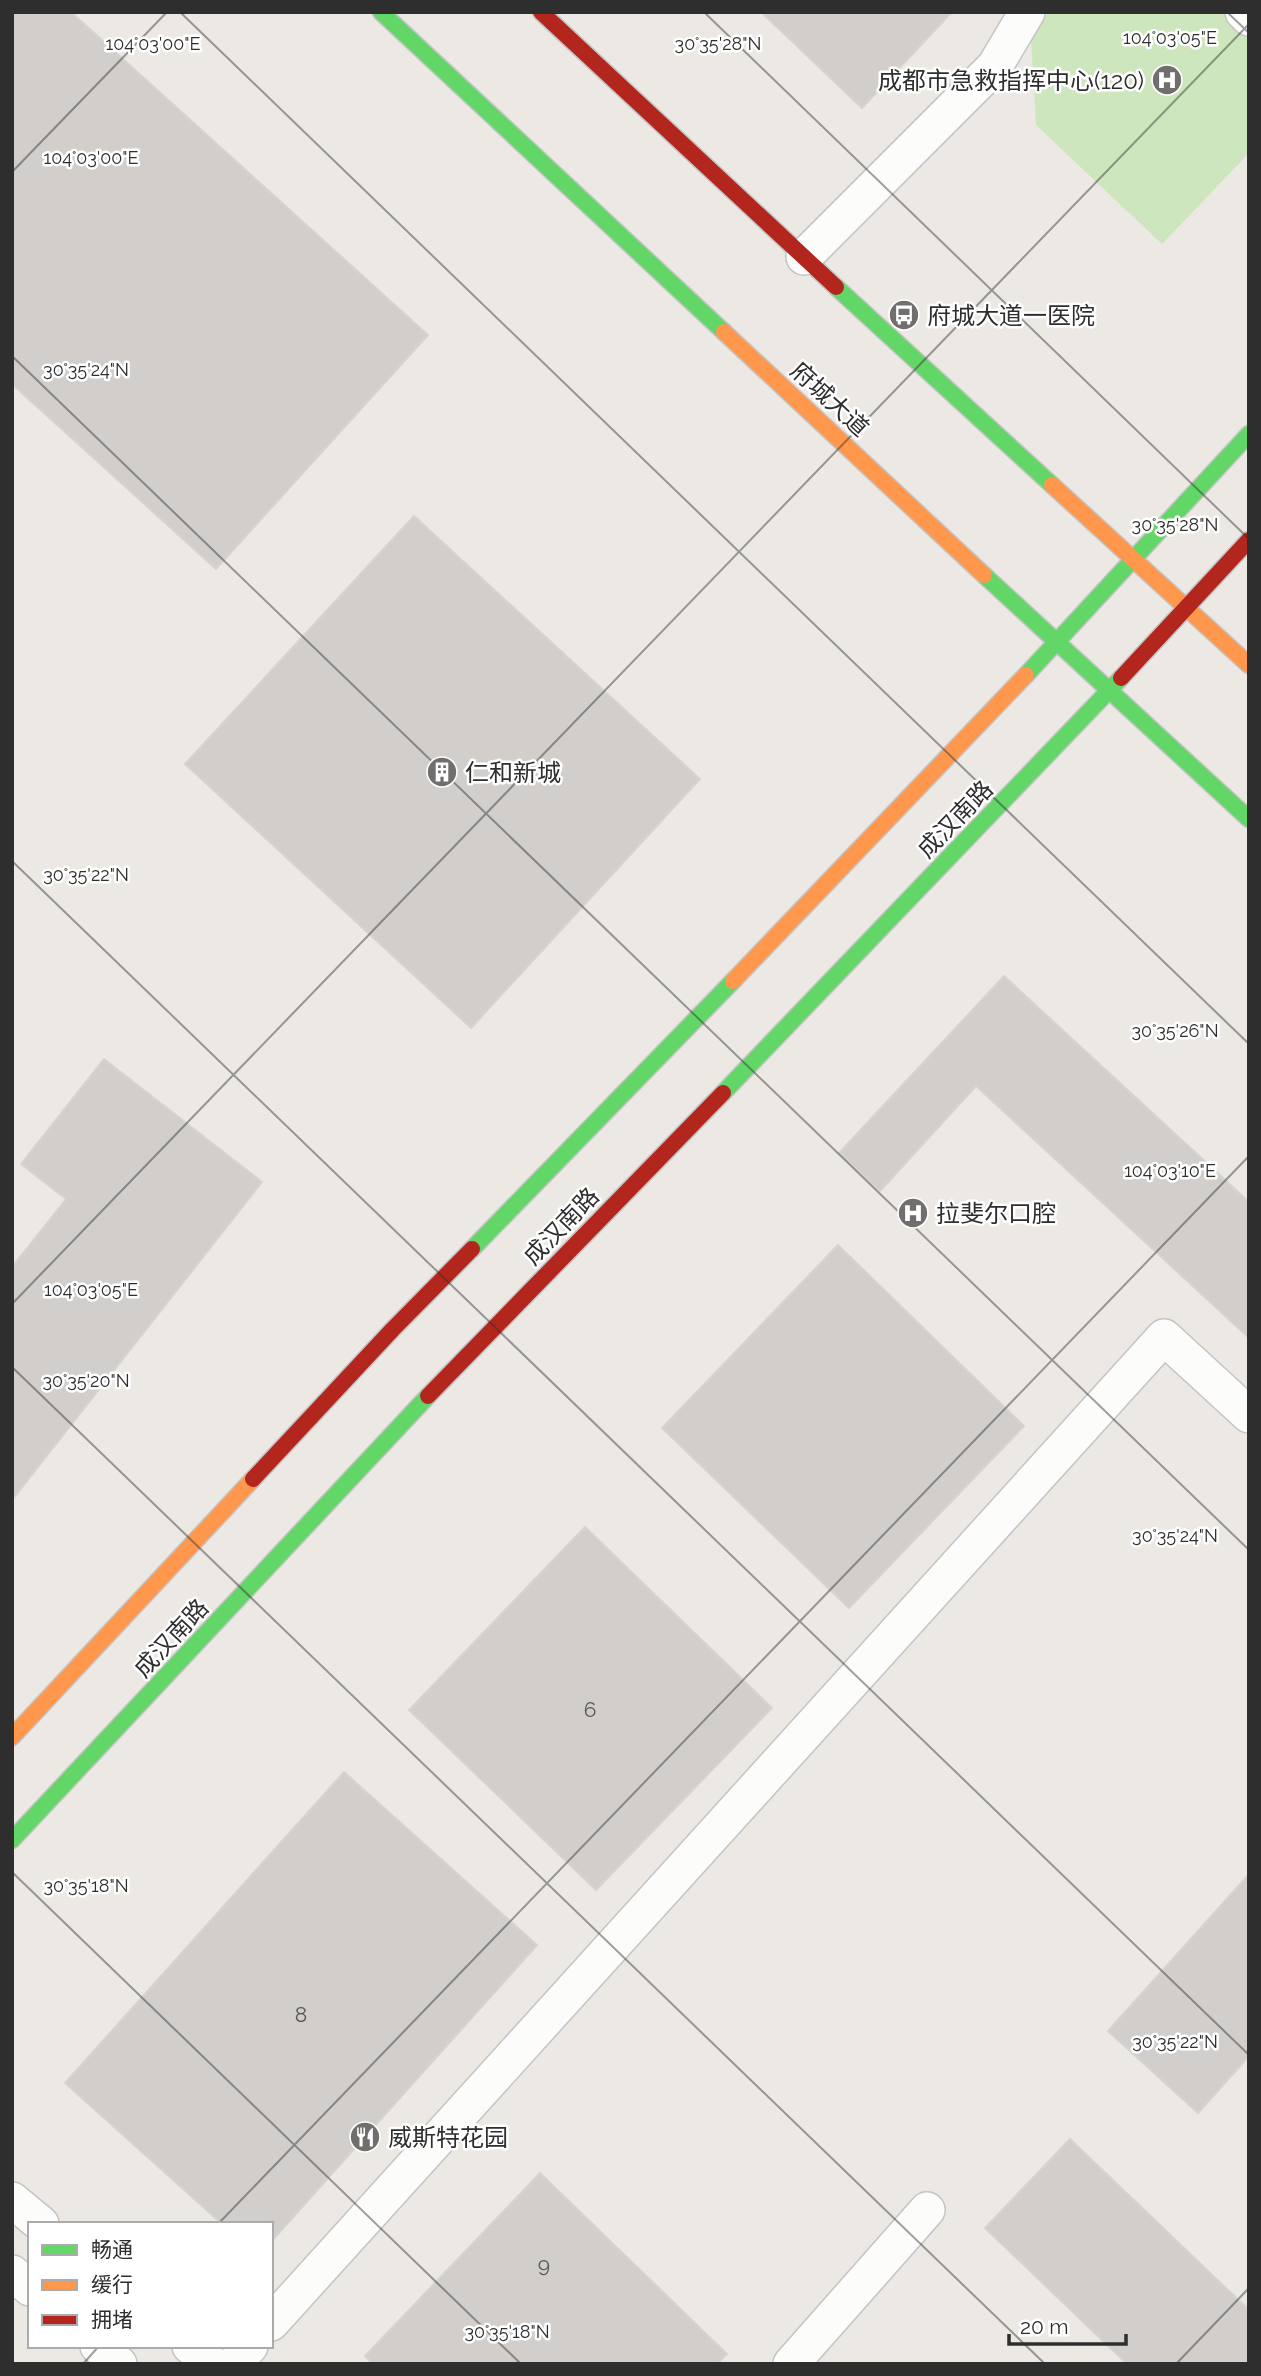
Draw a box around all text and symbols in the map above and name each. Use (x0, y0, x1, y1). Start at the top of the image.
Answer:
text: 104°03'05"E (1123, 27, 1217, 48)
text: 104°03'00"E (106, 33, 201, 54)
text: 30°35'28"N (675, 33, 761, 54)
hospital icon: 成都市急救指挥中心(120) (1150, 63, 1184, 97)
place label: 成都市急救指挥中心(120) (878, 66, 1144, 95)
text: 104°03'00"E (44, 147, 139, 168)
bus stop icon: 府城大道一医院 (887, 298, 921, 332)
place label: 府城大道一医院 (927, 301, 1095, 330)
street label: 府城大道 (785, 356, 875, 442)
text: 30°35'24"N (43, 359, 129, 380)
text: 30°35'28"N (1132, 514, 1218, 535)
building icon: 仁和新城 (425, 755, 459, 789)
place label: 仁和新城 (465, 758, 561, 787)
street label: 成汉南路 (911, 774, 999, 864)
text: 30°35'22"N (43, 864, 129, 885)
text: 30°35'26"N (1131, 1020, 1219, 1041)
text: 104°03'10"E (1124, 1160, 1216, 1181)
street label: 成汉南路 (517, 1181, 605, 1271)
hospital icon: 拉斐尔口腔 (896, 1196, 930, 1230)
place label: 拉斐尔口腔 (936, 1199, 1056, 1228)
text: 104°03'05"E (44, 1279, 138, 1300)
text: 30°35'20"N (42, 1370, 130, 1391)
text: 30°35'24"N (1132, 1525, 1218, 1546)
street label: 成汉南路 (128, 1593, 214, 1683)
house number: 6 (584, 1697, 596, 1722)
text: 30°35'18"N (43, 1875, 129, 1896)
house number: 8 (295, 2002, 307, 2027)
text: 30°35'22"N (1132, 2031, 1218, 2052)
restaurant icon: 威斯特花园 (348, 2120, 382, 2154)
place label: 威斯特花园 (388, 2123, 508, 2152)
legend (28, 2222, 273, 2348)
text: 畅通 (91, 2237, 133, 2262)
house number: 9 (538, 2252, 550, 2277)
text: 缓行 (91, 2272, 133, 2297)
scale bar (1009, 2302, 1126, 2346)
text: 拥堵 (91, 2307, 133, 2332)
text: 20 m (1020, 2314, 1068, 2339)
text: 30°35'18"N (464, 2321, 550, 2342)

